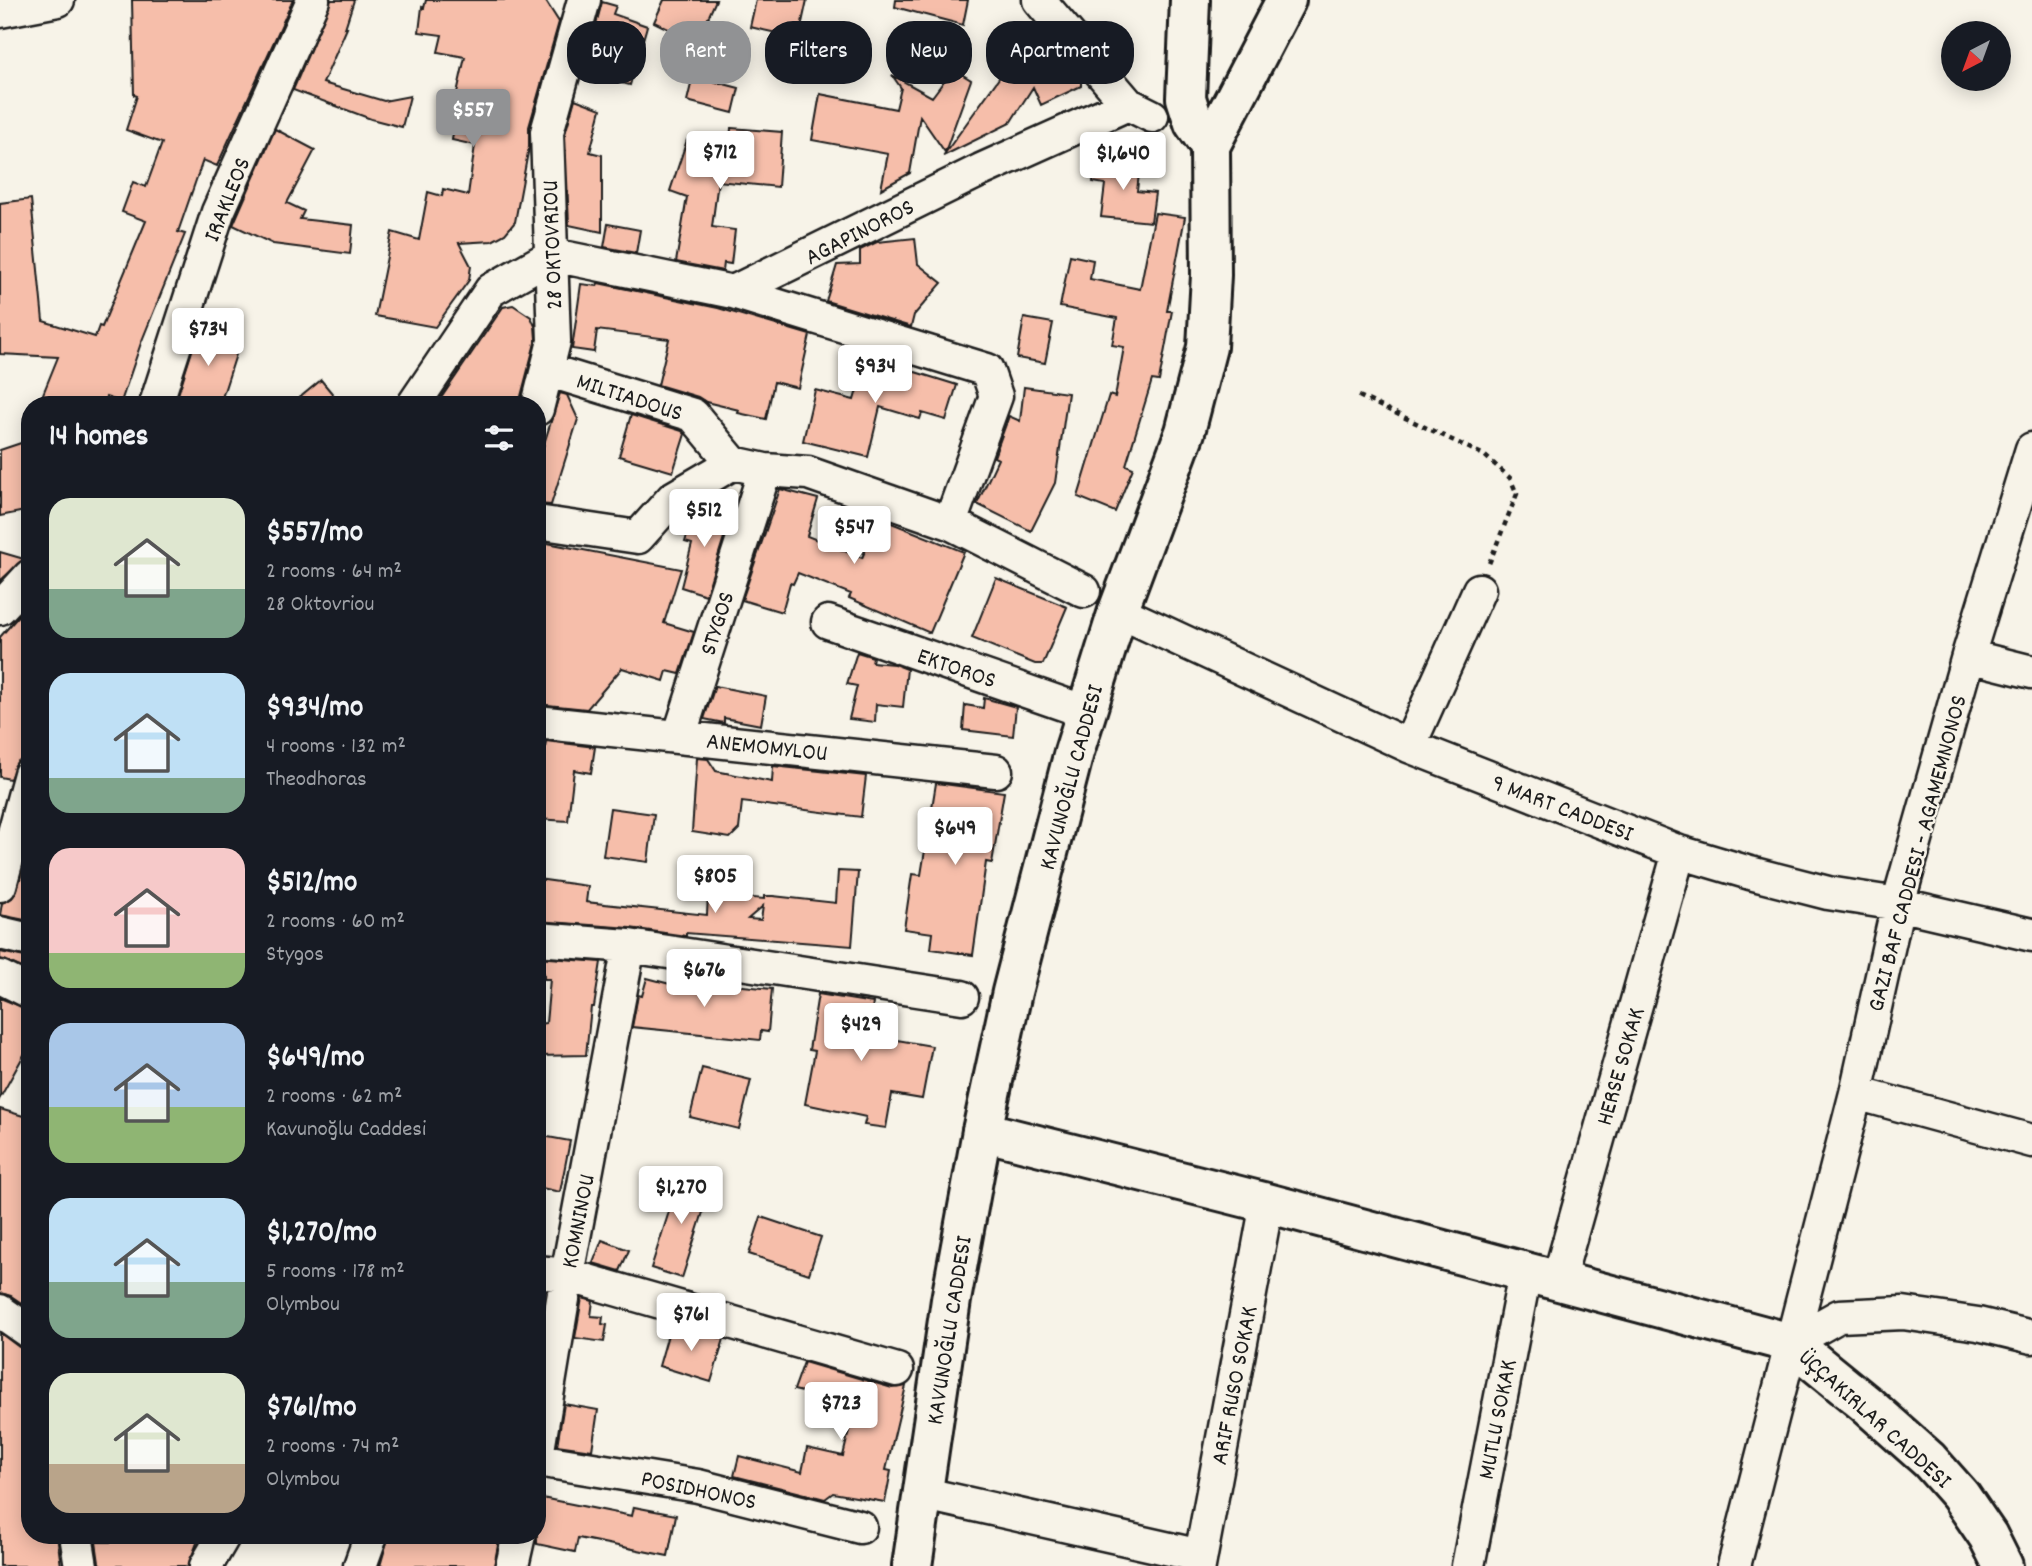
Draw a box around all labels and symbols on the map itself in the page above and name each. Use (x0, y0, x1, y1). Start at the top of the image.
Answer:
north arrow (1941, 21, 2011, 91)
pin: $557 (432, 90, 514, 149)
pin: $712 (679, 132, 761, 191)
pin: $1,640 (1066, 132, 1180, 192)
street label: IRAKLEOS (196, 153, 261, 247)
street label: 28 OKTOVRIOU (535, 179, 573, 310)
street label: AGAPINOROS (800, 192, 921, 276)
pin: $734 (167, 308, 249, 368)
pin: $934 (834, 346, 916, 405)
street label: MILTIADOUS (572, 366, 687, 432)
pin: $512 (663, 490, 745, 549)
pin: $547 (813, 506, 895, 566)
street label: STYGOS (693, 588, 745, 660)
street label: EKTOROS (912, 641, 1000, 699)
street label: KAVUNOĞLU CADDESI (1032, 681, 1114, 874)
street label: GAZI BAF CADDESI - AGAMEMNONOS (1860, 692, 1978, 1016)
street label: ANEMOMYLOU (704, 726, 829, 772)
street label: 9 MART CADDESI (1486, 767, 1638, 853)
pin: $649 (914, 808, 996, 867)
pin: $805 (674, 856, 756, 915)
pin: $676 (663, 950, 745, 1009)
pin: $429 (820, 1004, 902, 1063)
street label: HERSE SOKAK (1589, 1004, 1655, 1130)
pin: $1,270 (624, 1166, 738, 1226)
street label: KOMNINOU (554, 1171, 606, 1272)
street label: KAVUNOĞLU CADDESI (919, 1233, 983, 1427)
pin: $761 (650, 1294, 732, 1353)
street label: ARIF RUSO SOKAK (1204, 1303, 1268, 1468)
street label: ÜÇÇAKIRLAR CADDESI (1790, 1342, 1958, 1499)
street label: MUTLU SOKAK (1471, 1357, 1527, 1483)
pin: $723 (800, 1382, 882, 1442)
street label: POSIDHONOS (637, 1463, 759, 1521)

